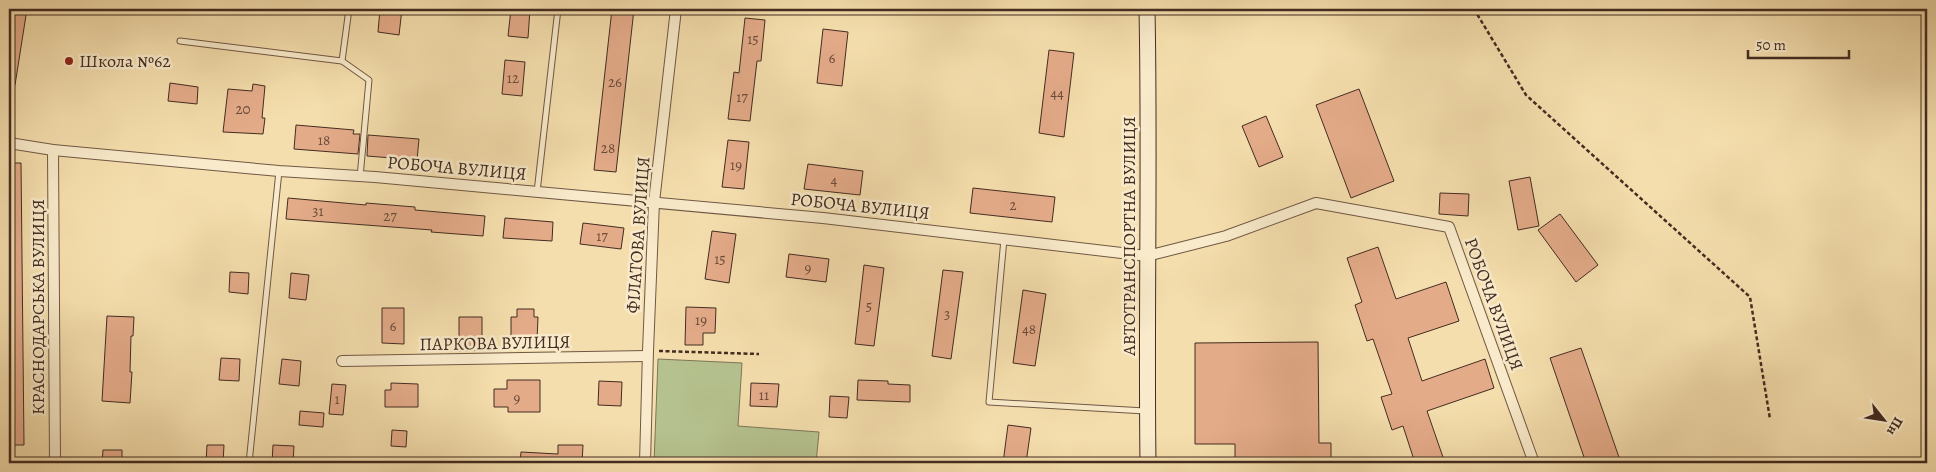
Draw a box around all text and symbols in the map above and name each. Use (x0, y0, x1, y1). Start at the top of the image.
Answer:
scale bar (1748, 28, 1850, 60)
house number: 15 (747, 29, 759, 49)
text: 50 m (1756, 35, 1786, 55)
house number: 6 (829, 48, 836, 68)
place label: Школа №62 (79, 49, 171, 73)
marker: Школа №62 (63, 55, 75, 67)
house number: 12 (507, 68, 519, 88)
house number: 26 (608, 72, 622, 92)
house number: 44 (1050, 83, 1064, 103)
house number: 17 (736, 87, 748, 107)
house number: 20 (235, 99, 251, 119)
street label: АВТОТРАНСПОРТНА ВУЛИЦЯ (1117, 116, 1141, 357)
house number: 18 (318, 130, 330, 150)
house number: 28 (601, 138, 615, 158)
street label: РОБОЧА ВУЛИЦЯ (386, 150, 528, 186)
house number: 19 (730, 155, 742, 175)
street label: ФІЛАТОВА ВУЛИЦЯ (621, 156, 655, 314)
house number: 4 (831, 170, 838, 190)
street label: РОБОЧА ВУЛИЦЯ (789, 187, 931, 225)
house number: 2 (1009, 195, 1017, 215)
street label: КРАСНОДАРСЬКА ВУЛИЦЯ (26, 199, 50, 415)
house number: 31 (312, 201, 324, 221)
house number: 27 (383, 206, 397, 226)
house number: 17 (596, 226, 608, 246)
street label: РОБОЧА ВУЛИЦЯ (1459, 234, 1529, 374)
house number: 15 (714, 249, 726, 269)
house number: 9 (805, 258, 812, 278)
house number: 5 (866, 296, 872, 316)
house number: 3 (944, 304, 950, 324)
house number: 19 (695, 310, 707, 330)
house number: 6 (390, 316, 397, 336)
house number: 48 (1022, 319, 1036, 339)
street label: ПАРКОВА ВУЛИЦЯ (419, 330, 571, 356)
house number: 11 (759, 385, 769, 405)
house number: 9 (514, 388, 521, 408)
house number: 1 (334, 389, 340, 409)
north arrow (1858, 394, 1908, 444)
text: Пн (1882, 414, 1908, 439)

